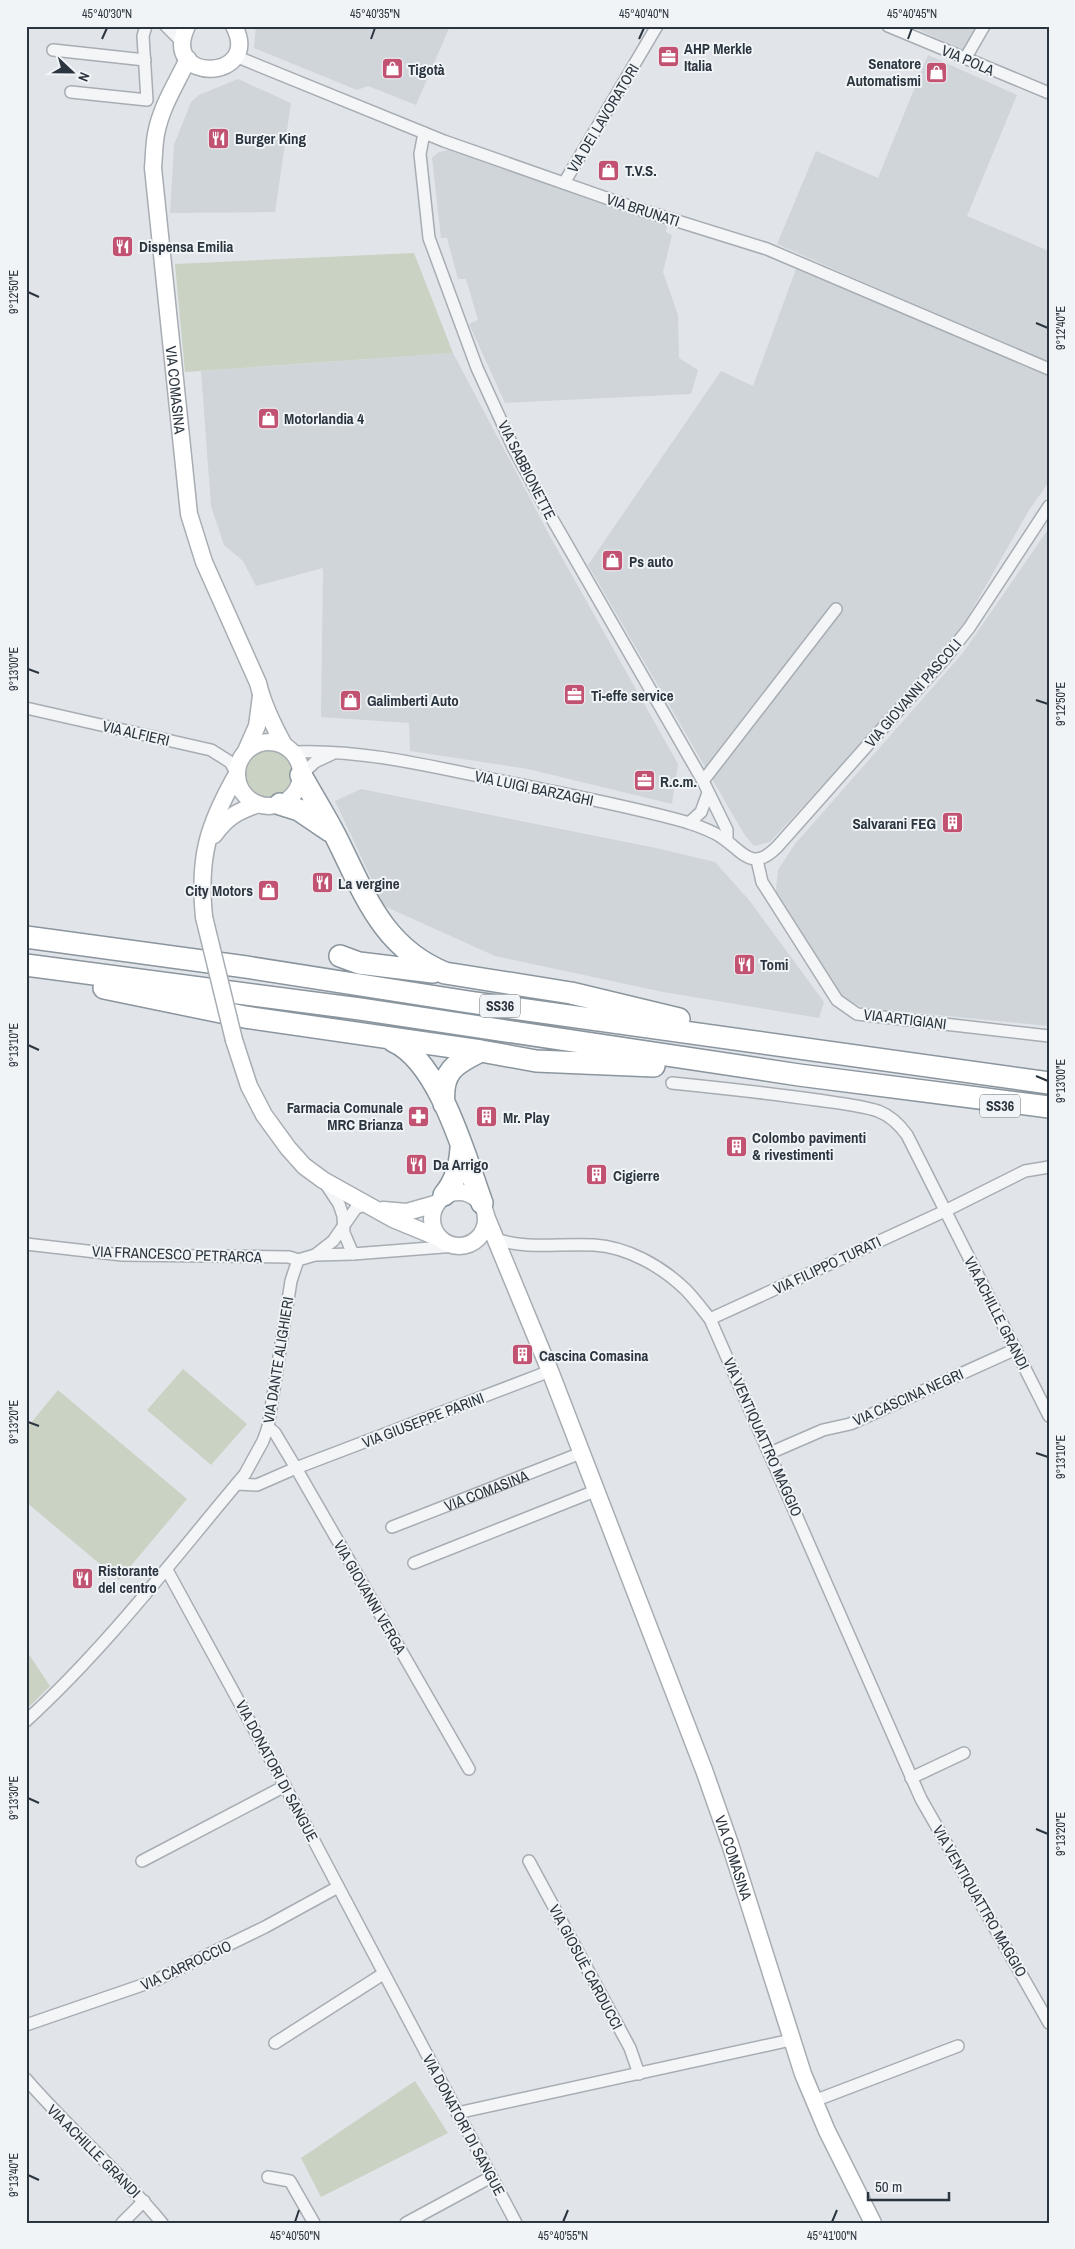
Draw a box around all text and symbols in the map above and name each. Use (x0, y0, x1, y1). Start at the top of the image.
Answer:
text: 45°40'30"N (82, 6, 132, 22)
text: 45°40'35"N (350, 6, 400, 22)
text: 45°40'40"N (619, 6, 669, 22)
text: 45°40'45"N (887, 6, 937, 22)
place label: AHP Merkle Italia (684, 38, 752, 76)
street label: VIA POLA (938, 40, 998, 81)
office icon: AHP Merkle Italia (656, 45, 680, 69)
north arrow (48, 48, 98, 98)
place label: Senatore Automatismi (847, 53, 921, 91)
shop icon: Tigotà (380, 57, 404, 81)
place label: Tigotà (408, 59, 445, 80)
street label: VIA DEI LAVORATORI (562, 60, 644, 176)
shop icon: Senatore Automatismi (925, 60, 949, 84)
text: N (74, 70, 94, 84)
restaurant icon: Burger King (207, 126, 231, 150)
place label: Burger King (235, 128, 307, 149)
shop icon: T.V.S. (597, 158, 621, 182)
place label: T.V.S. (625, 160, 657, 181)
street label: VIA BRUNATI (604, 188, 682, 232)
restaurant icon: Dispensa Emilia (111, 234, 135, 258)
place label: Dispensa Emilia (139, 236, 234, 257)
text: 9°12'50"E (6, 270, 22, 314)
text: 9°12'40"E (1053, 306, 1069, 350)
street label: VIA COMASINA (161, 345, 191, 436)
shop icon: Motorlandia 4 (256, 406, 280, 430)
place label: Motorlandia 4 (284, 408, 364, 429)
street label: VIA SABBIONETTE (493, 417, 561, 523)
shop icon: Ps auto (601, 549, 625, 573)
place label: Ps auto (629, 551, 673, 572)
street label: VIA GIOVANNI PASCOLI (860, 634, 966, 752)
text: 9°13'00"E (6, 647, 22, 691)
text: 9°12'50"E (1053, 682, 1069, 726)
office icon: Ti-effe service (563, 683, 587, 707)
place label: Ti-effe service (591, 685, 674, 706)
shop icon: Galimberti Auto (339, 688, 363, 712)
place label: Galimberti Auto (367, 690, 459, 711)
street label: VIA ALFIERI (100, 715, 172, 751)
street label: VIA LUIGI BARZAGHI (473, 765, 595, 811)
office icon: R.c.m. (632, 769, 656, 793)
place label: R.c.m. (660, 771, 697, 792)
building icon: Salvarani FEG (940, 811, 964, 835)
place label: Salvarani FEG (853, 813, 936, 834)
restaurant icon: La vergine (310, 871, 334, 895)
place label: La vergine (338, 873, 400, 894)
shop icon: City Motors (257, 878, 281, 902)
place label: City Motors (185, 880, 253, 901)
restaurant icon: Tomi (732, 952, 756, 976)
place label: Tomi (760, 954, 789, 975)
road number: SS36 (480, 994, 520, 1018)
street label: VIA ARTIGIANI (862, 1004, 948, 1034)
text: 9°13'10"E (6, 1023, 22, 1067)
text: 9°13'00"E (1053, 1059, 1069, 1103)
road number: SS36 (980, 1094, 1020, 1118)
place label: Farmacia Comunale MRC Brianza (287, 1097, 403, 1135)
pharmacy icon: Farmacia Comunale MRC Brianza (407, 1104, 431, 1128)
building icon: Mr. Play (475, 1105, 499, 1129)
place label: Mr. Play (503, 1107, 550, 1128)
place label: Colombo pavimenti & rivestimenti (752, 1127, 866, 1165)
building icon: Colombo pavimenti & rivestimenti (724, 1134, 748, 1158)
restaurant icon: Da Arrigo (405, 1152, 429, 1176)
place label: Da Arrigo (433, 1154, 489, 1175)
building icon: Cigierre (585, 1163, 609, 1187)
place label: Cigierre (613, 1165, 660, 1186)
street label: VIA FILIPPO TURATI (770, 1231, 884, 1299)
street label: VIA FRANCESCO PETRARCA (92, 1241, 263, 1267)
street label: VIA ACHILLE GRANDI (959, 1253, 1035, 1373)
street label: VIA DANTE ALIGHIERI (258, 1295, 298, 1425)
building icon: Cascina Comasina (511, 1343, 535, 1367)
place label: Cascina Comasina (539, 1345, 649, 1366)
street label: VIA VENTIQUATTRO MAGGIO (718, 1354, 808, 1520)
street label: VIA CASCINA NEGRI (849, 1363, 967, 1431)
street label: VIA GIUSEPPE PARINI (359, 1387, 487, 1453)
text: 9°13'20"E (6, 1400, 22, 1444)
text: 9°13'10"E (1053, 1435, 1069, 1479)
street label: VIA COMASINA (441, 1464, 532, 1516)
street label: VIA GIOVANNI VERGA (329, 1536, 412, 1658)
place label: Ristorante del centro (98, 1560, 159, 1598)
restaurant icon: Ristorante del centro (70, 1567, 94, 1591)
street label: VIA DONATORI DI SANGUE (231, 1697, 323, 1845)
text: 9°13'30"E (6, 1776, 22, 1820)
street label: VIA COMASINA (710, 1812, 758, 1904)
text: 9°13'20"E (1053, 1812, 1069, 1856)
street label: VIA VENTIQUATTRO MAGGIO (928, 1821, 1032, 1981)
street label: VIA GIOSUÈ CARDUCCI (544, 1901, 628, 2033)
street label: VIA CARROCCIO (137, 1935, 235, 1995)
street label: VIA DONATORI DI SANGUE (418, 2051, 510, 2199)
street label: VIA ACHILLE GRANDI (43, 2100, 145, 2202)
text: 9°13'40"E (6, 2153, 22, 2197)
scale bar (868, 2169, 949, 2201)
text: 50 m (875, 2176, 902, 2197)
text: 45°40'50"N (270, 2228, 320, 2244)
text: 45°40'55"N (538, 2228, 588, 2244)
text: 45°41'00"N (807, 2228, 857, 2244)

